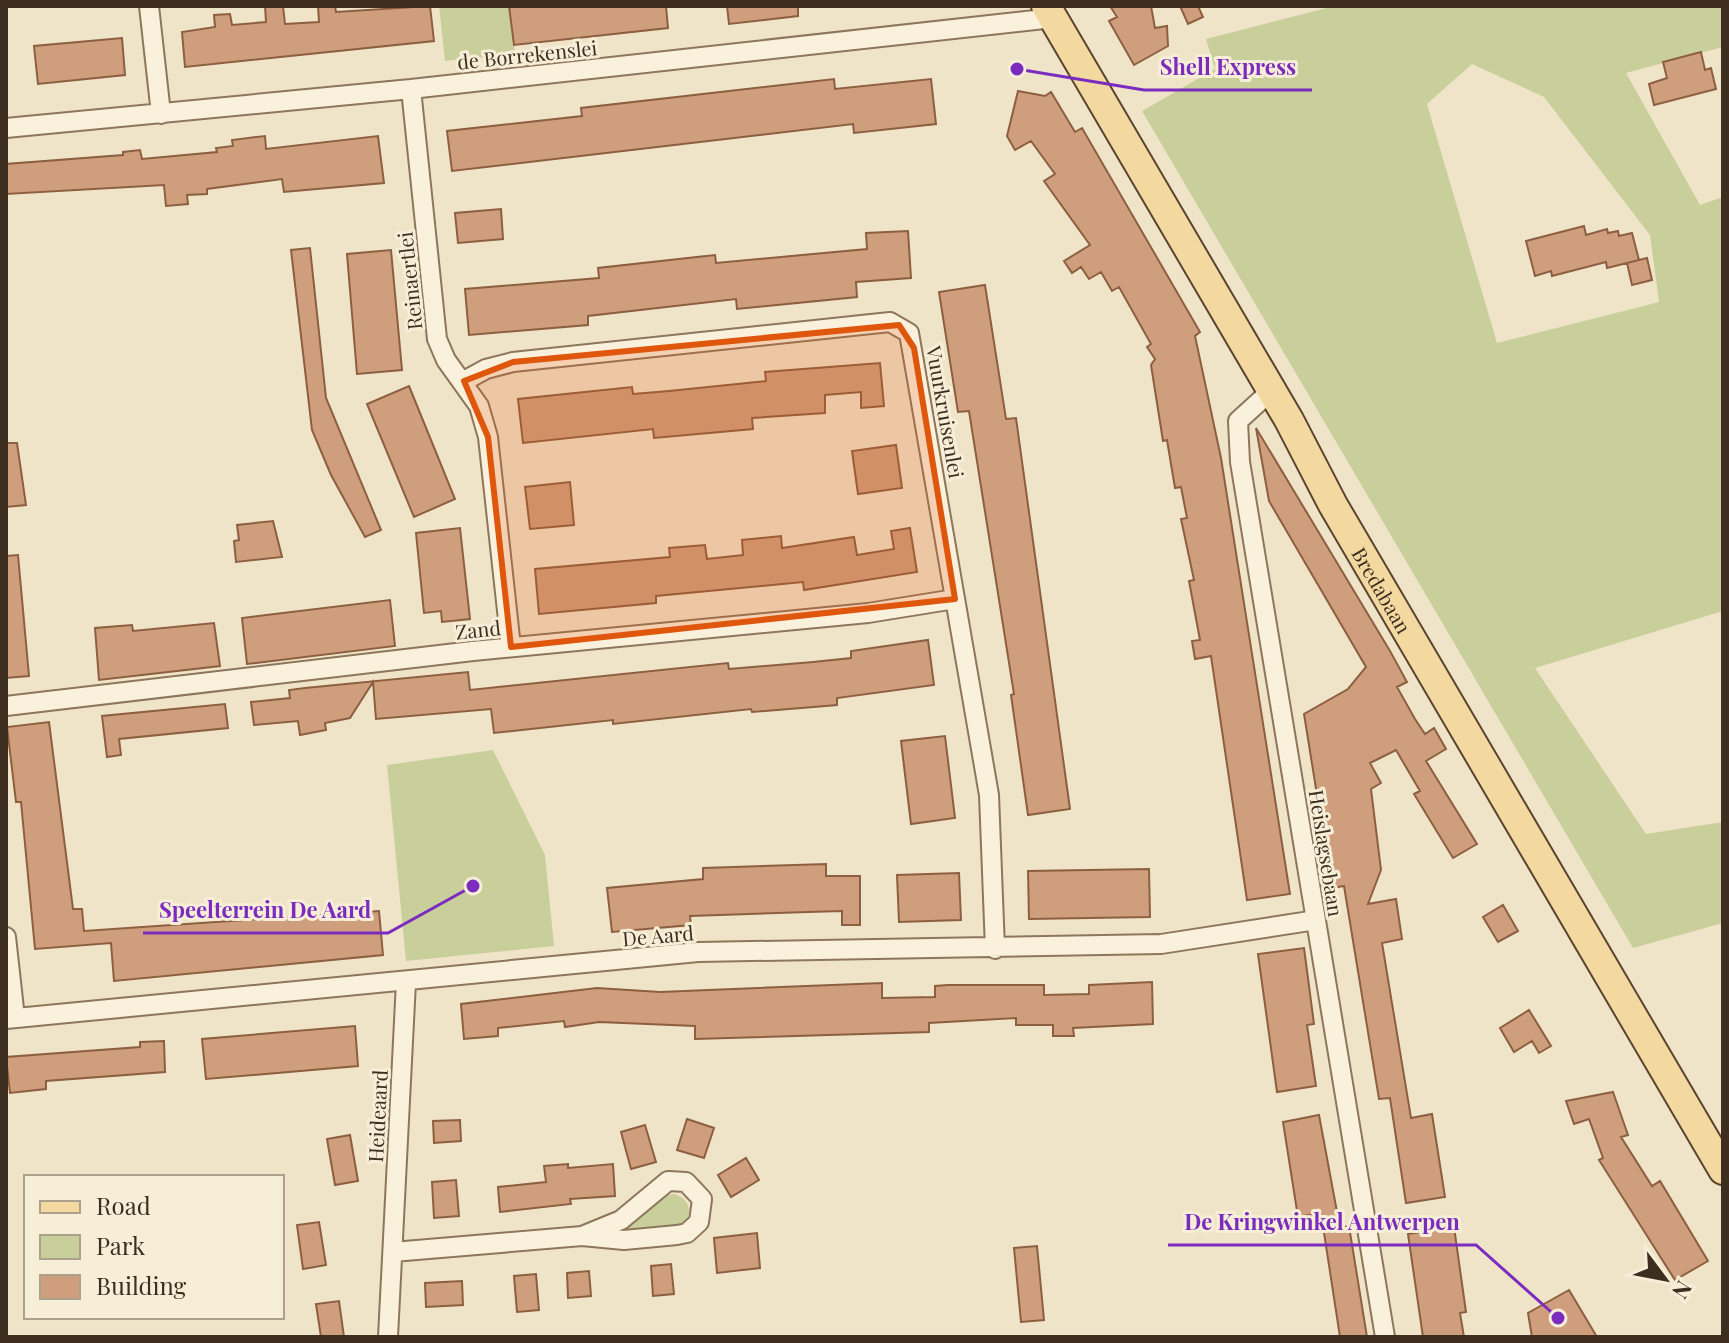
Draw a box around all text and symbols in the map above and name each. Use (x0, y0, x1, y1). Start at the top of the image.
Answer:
street label: de Borrekenslei (456, 33, 598, 75)
callout: Shell Express (1144, 44, 1312, 90)
text: Shell Express (1160, 51, 1296, 81)
street label: Reinaertlei (390, 231, 428, 331)
street label: Vuurkruisenlei (921, 343, 971, 480)
street label: Bredabaan (1347, 542, 1419, 638)
street label: Zand (454, 613, 502, 645)
street label: Heislagsebaan (1304, 788, 1350, 918)
callout: Speelterrein De Aard (143, 887, 388, 933)
text: Speelterrein De Aard (159, 894, 371, 924)
street label: De Aard (621, 918, 695, 952)
street label: Heideaard (361, 1069, 393, 1163)
legend (24, 1175, 284, 1319)
text: Road (96, 1189, 151, 1221)
callout: De Kringwinkel Antwerpen (1168, 1199, 1476, 1245)
text: De Kringwinkel Antwerpen (1184, 1206, 1460, 1236)
text: Park (96, 1229, 146, 1261)
north arrow (1625, 1239, 1705, 1319)
text: Building (96, 1269, 187, 1301)
text: N (1666, 1275, 1700, 1305)

